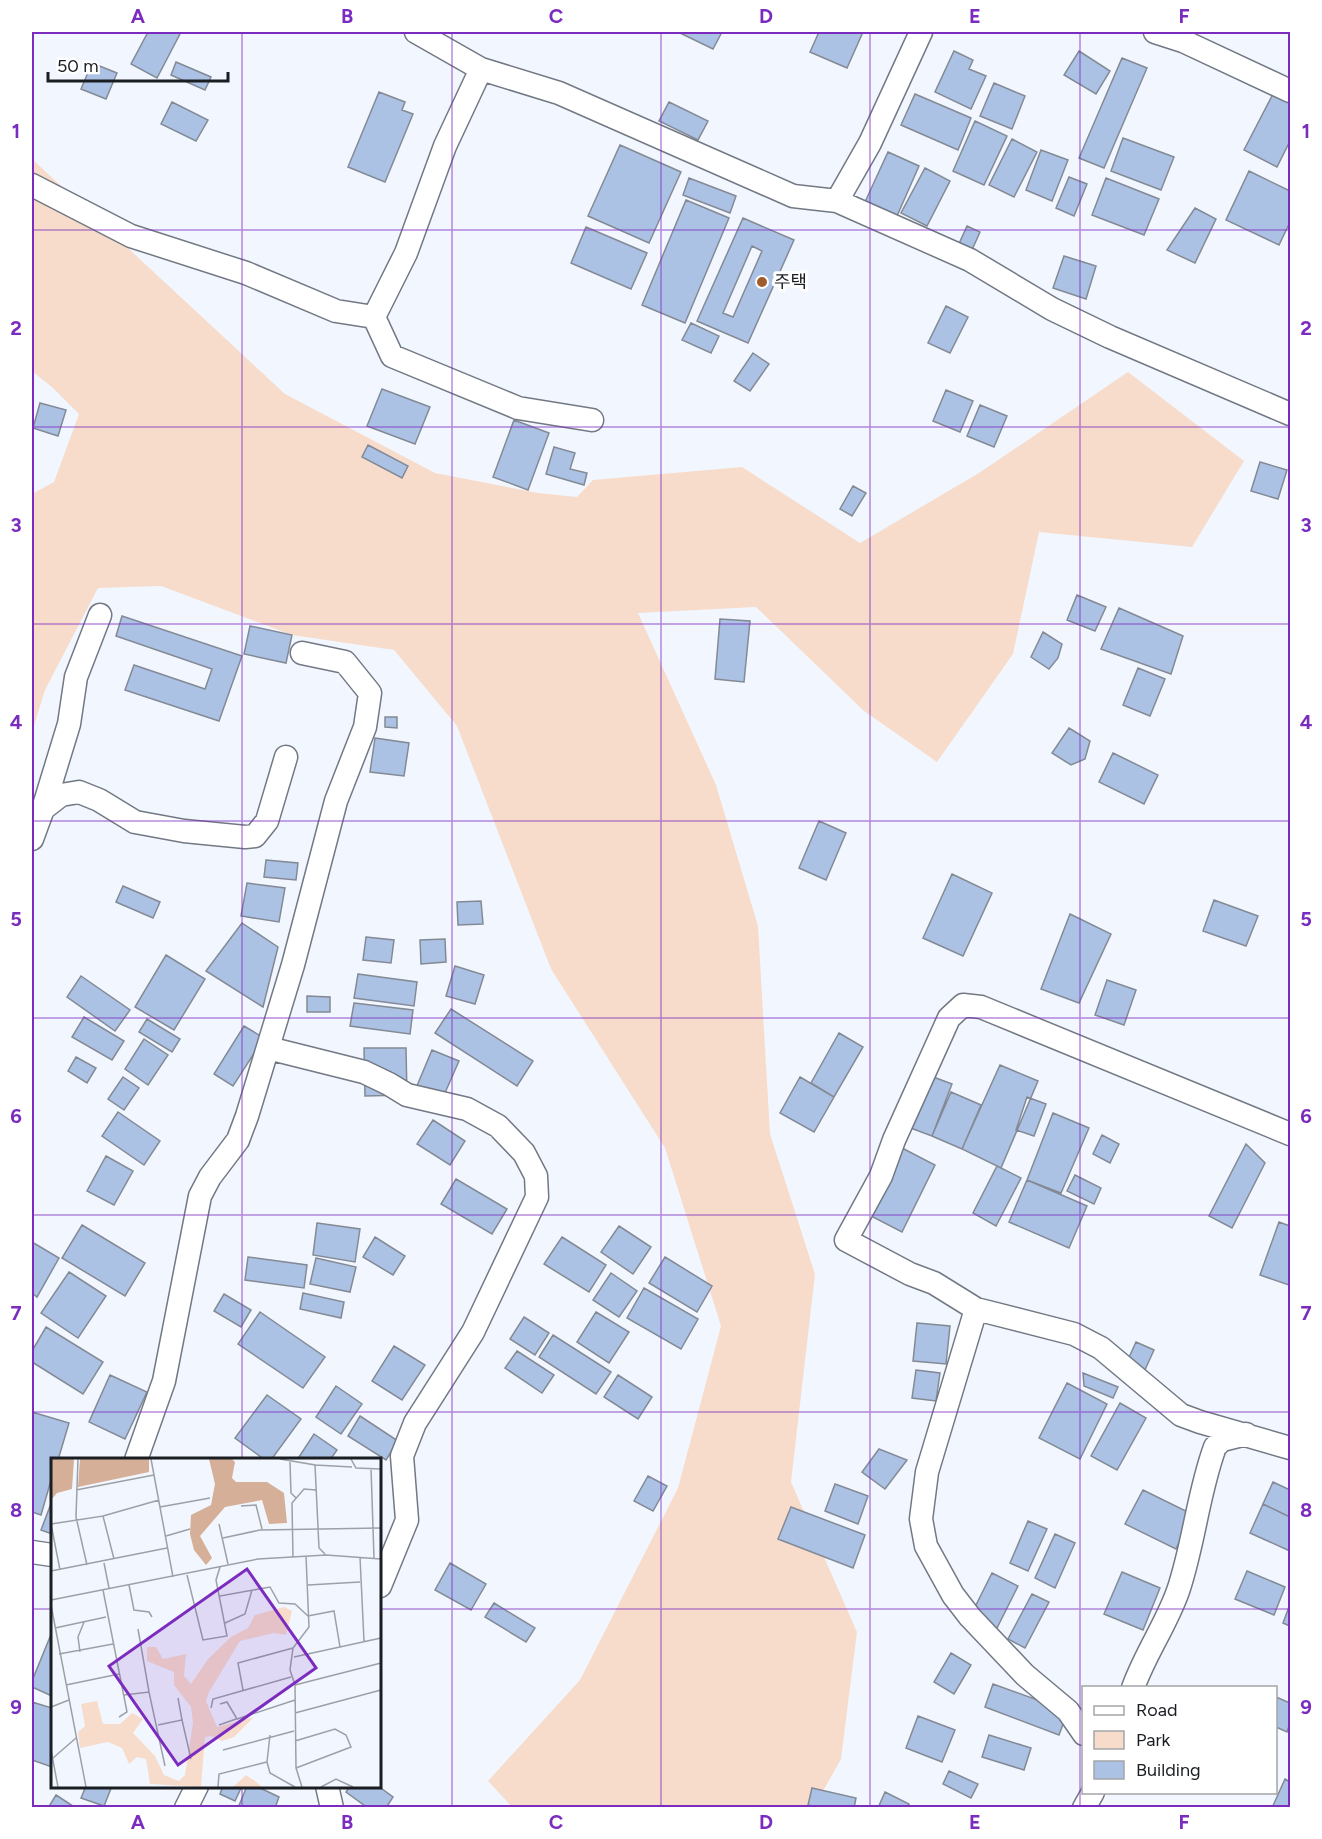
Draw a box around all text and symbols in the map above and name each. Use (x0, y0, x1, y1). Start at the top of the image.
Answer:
text: A (131, 4, 146, 28)
text: B (341, 4, 353, 28)
text: C (549, 4, 563, 28)
text: D (759, 4, 773, 28)
text: E (969, 4, 981, 28)
text: F (1178, 4, 1190, 28)
scale bar (48, 45, 228, 83)
text: 50 m (57, 55, 99, 77)
text: 1 (12, 119, 20, 143)
text: 1 (1302, 119, 1310, 143)
place label: 주택 (774, 271, 807, 293)
marker: 주택 (755, 275, 769, 289)
text: 2 (10, 316, 22, 340)
text: 2 (1300, 316, 1312, 340)
text: 3 (10, 513, 22, 537)
text: 3 (1300, 513, 1312, 537)
text: 4 (10, 710, 23, 734)
text: 4 (1300, 710, 1313, 734)
text: 5 (10, 907, 22, 931)
text: 5 (1300, 907, 1312, 931)
text: 6 (10, 1104, 22, 1128)
text: 6 (1300, 1104, 1312, 1128)
text: 7 (10, 1301, 22, 1325)
text: 7 (1300, 1301, 1312, 1325)
inset map (51, 1458, 381, 1788)
text: 8 (10, 1498, 22, 1522)
text: 8 (1300, 1498, 1312, 1522)
legend (1082, 1686, 1277, 1794)
text: 9 (10, 1695, 22, 1719)
text: 9 (1300, 1695, 1312, 1719)
text: Road (1136, 1699, 1177, 1721)
text: Park (1136, 1729, 1171, 1751)
text: Building (1136, 1759, 1201, 1781)
text: A (131, 1810, 146, 1834)
text: B (341, 1810, 353, 1834)
text: C (549, 1810, 563, 1834)
text: D (759, 1810, 773, 1834)
text: E (969, 1810, 981, 1834)
text: F (1178, 1810, 1190, 1834)

